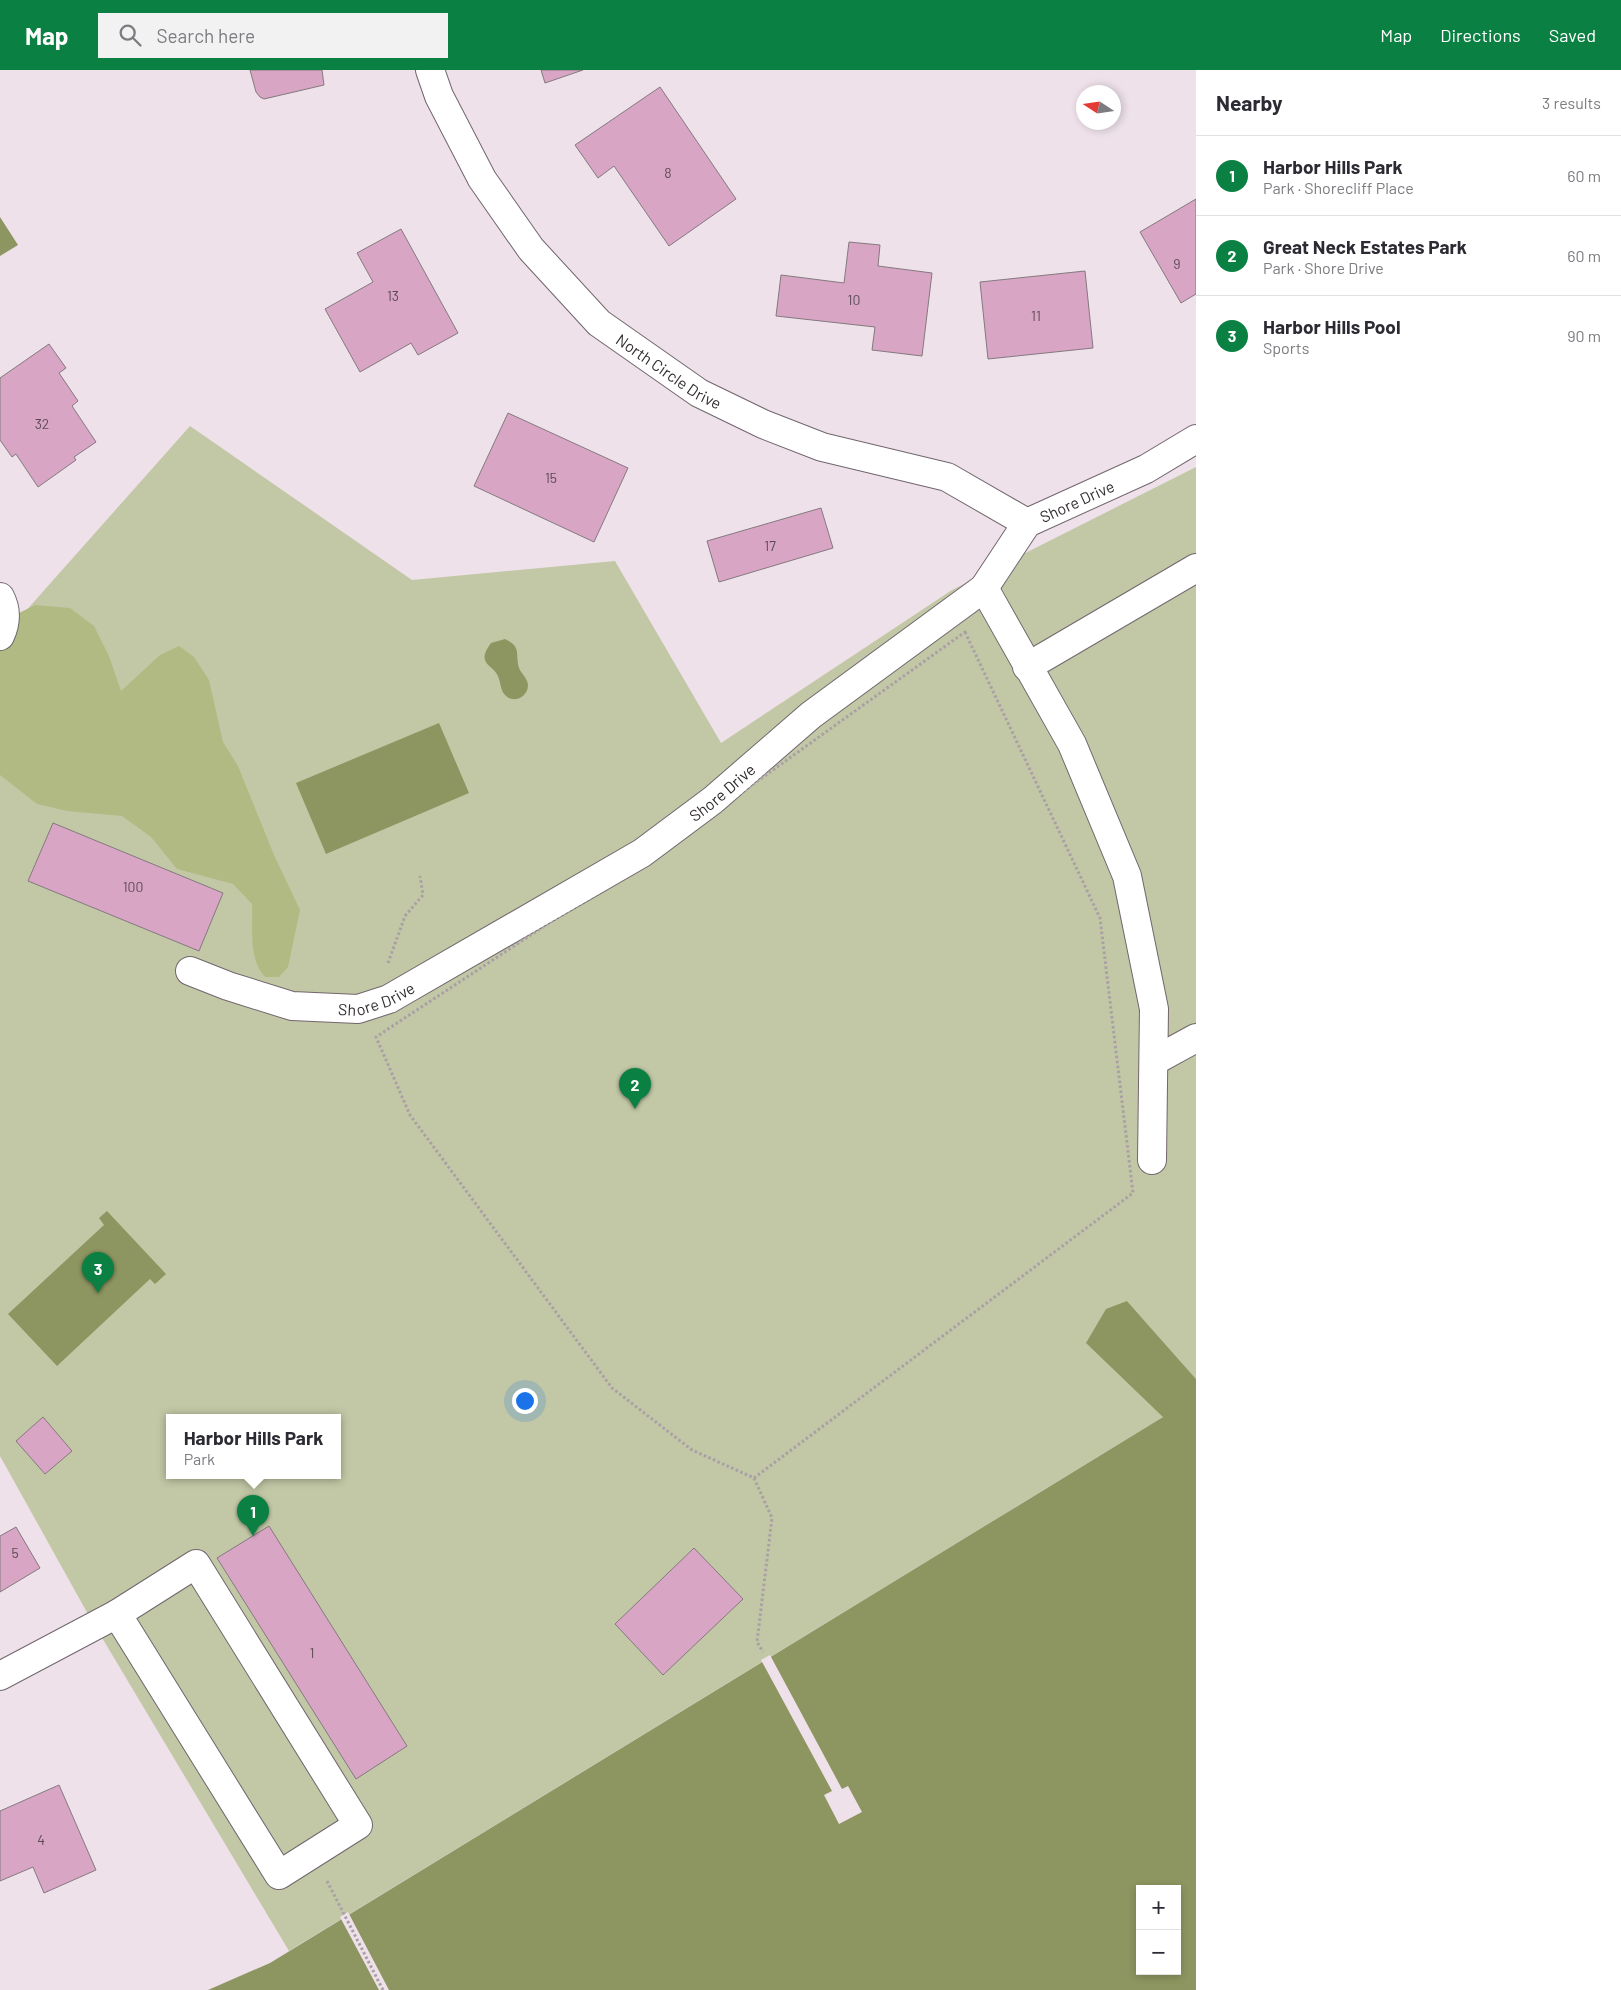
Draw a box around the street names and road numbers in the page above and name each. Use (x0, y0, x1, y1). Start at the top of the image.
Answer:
street label: North Circle Drive (613, 329, 725, 412)
street label: Shore Drive (1036, 475, 1117, 526)
street label: Shore Drive (685, 759, 758, 824)
street label: Shore Drive (338, 977, 417, 1019)

